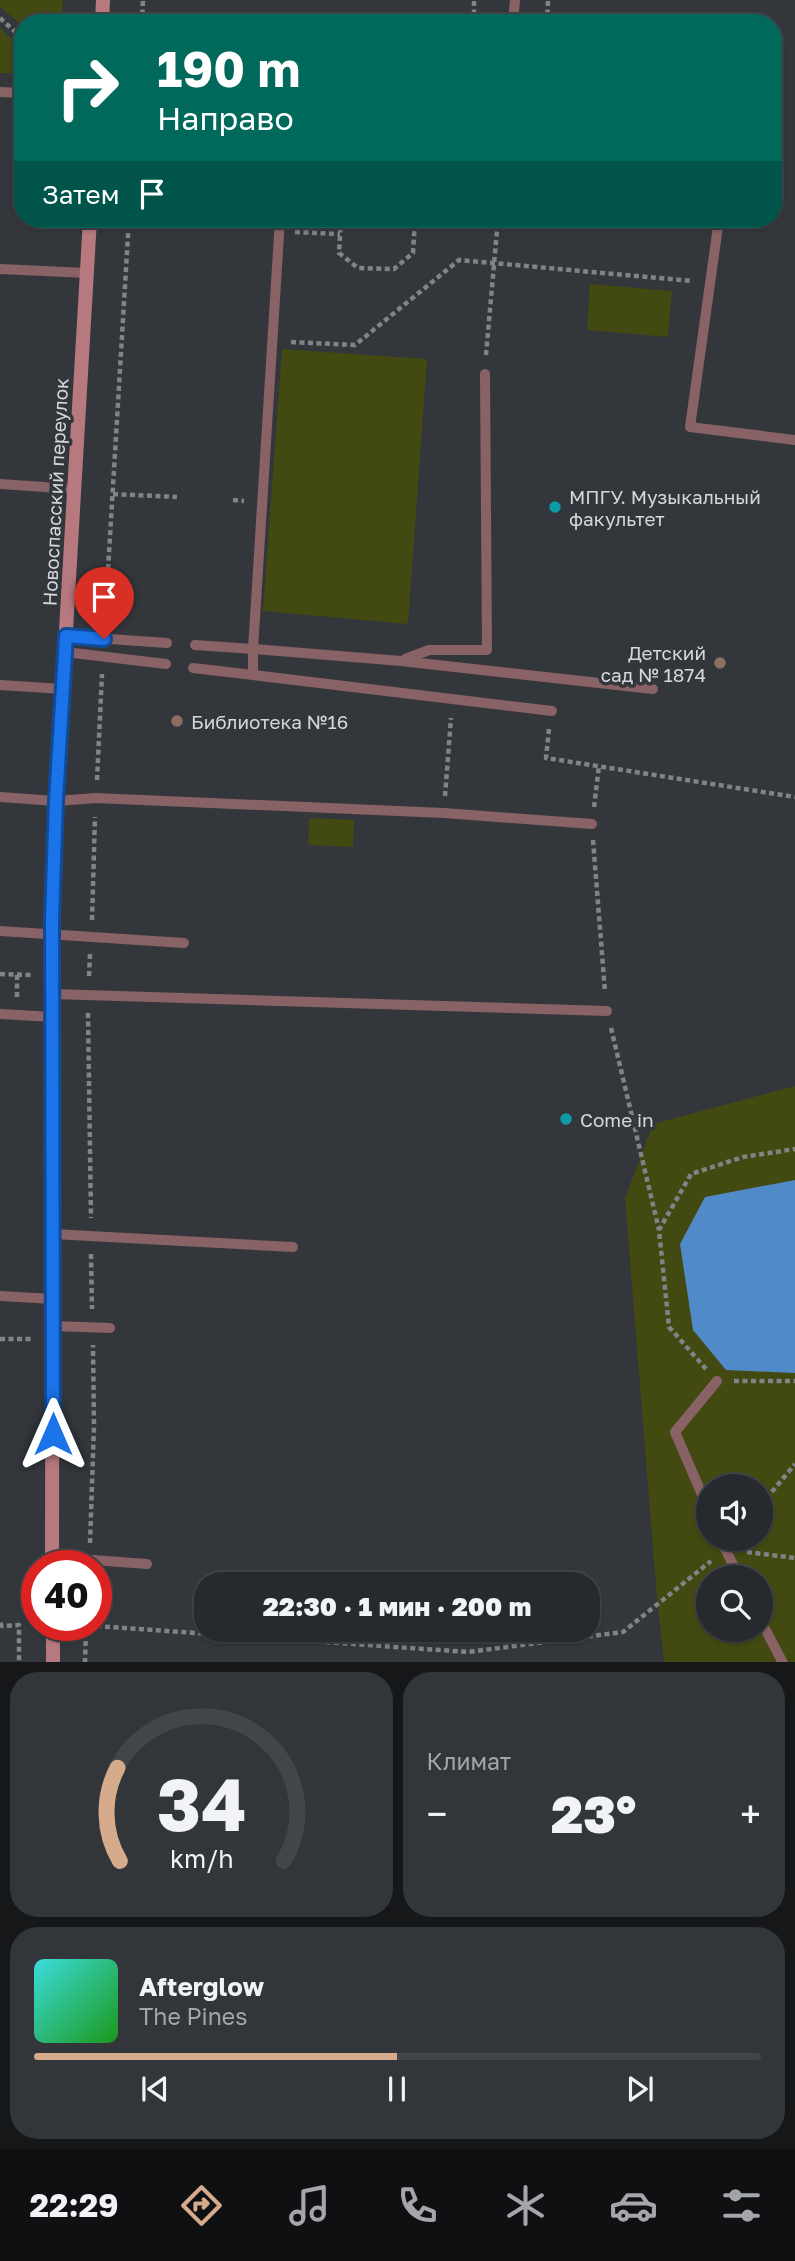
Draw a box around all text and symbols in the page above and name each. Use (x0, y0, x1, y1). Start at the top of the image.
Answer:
text: 190 m (157, 39, 300, 98)
icon: right (42, 42, 133, 133)
text: Направо (157, 99, 294, 137)
icon: arrive (133, 175, 171, 213)
text: Затем (42, 179, 119, 210)
street label: Новоспасский переулок (38, 377, 72, 607)
place label: МПГУ. Музыкальный факультет (569, 485, 761, 530)
marker: МПГУ. Музыкальный факультет (547, 499, 563, 515)
pin (74, 567, 134, 639)
icon: arrive (85, 578, 123, 616)
place label: Детский сад № 1874 (601, 641, 706, 686)
marker: Детский сад № 1874 (712, 655, 728, 671)
place label: Библиотека №16 (191, 710, 348, 733)
marker: Библиотека №16 (169, 713, 185, 729)
place label: Come in (580, 1108, 654, 1131)
marker: Come in (558, 1111, 574, 1127)
position arrow (16, 1397, 90, 1471)
map controls (696, 1474, 773, 1642)
button: sound (696, 1474, 773, 1551)
speed limit sign: 40 (21, 1550, 112, 1641)
button: search (696, 1565, 773, 1642)
text: 22:30 · 1 мин · 200 m (263, 1591, 531, 1622)
text: Климат (427, 1747, 511, 1775)
text: 34 (156, 1760, 246, 1847)
text: 23° (551, 1782, 636, 1844)
text: − (427, 1791, 447, 1836)
text: + (740, 1791, 761, 1836)
text: km/h (169, 1842, 233, 1873)
text: Afterglow (139, 1971, 264, 2002)
text: The Pines (139, 2002, 247, 2030)
icon: previous (136, 2070, 174, 2108)
icon: pause (378, 2070, 416, 2108)
icon: next (621, 2070, 659, 2108)
icon: directions (177, 2181, 226, 2230)
icon: music (285, 2181, 334, 2230)
icon: phone (393, 2181, 442, 2230)
icon: climate (501, 2181, 550, 2230)
icon: car (609, 2181, 658, 2230)
icon: filters (717, 2181, 766, 2230)
text: 22:29 (29, 2186, 119, 2224)

